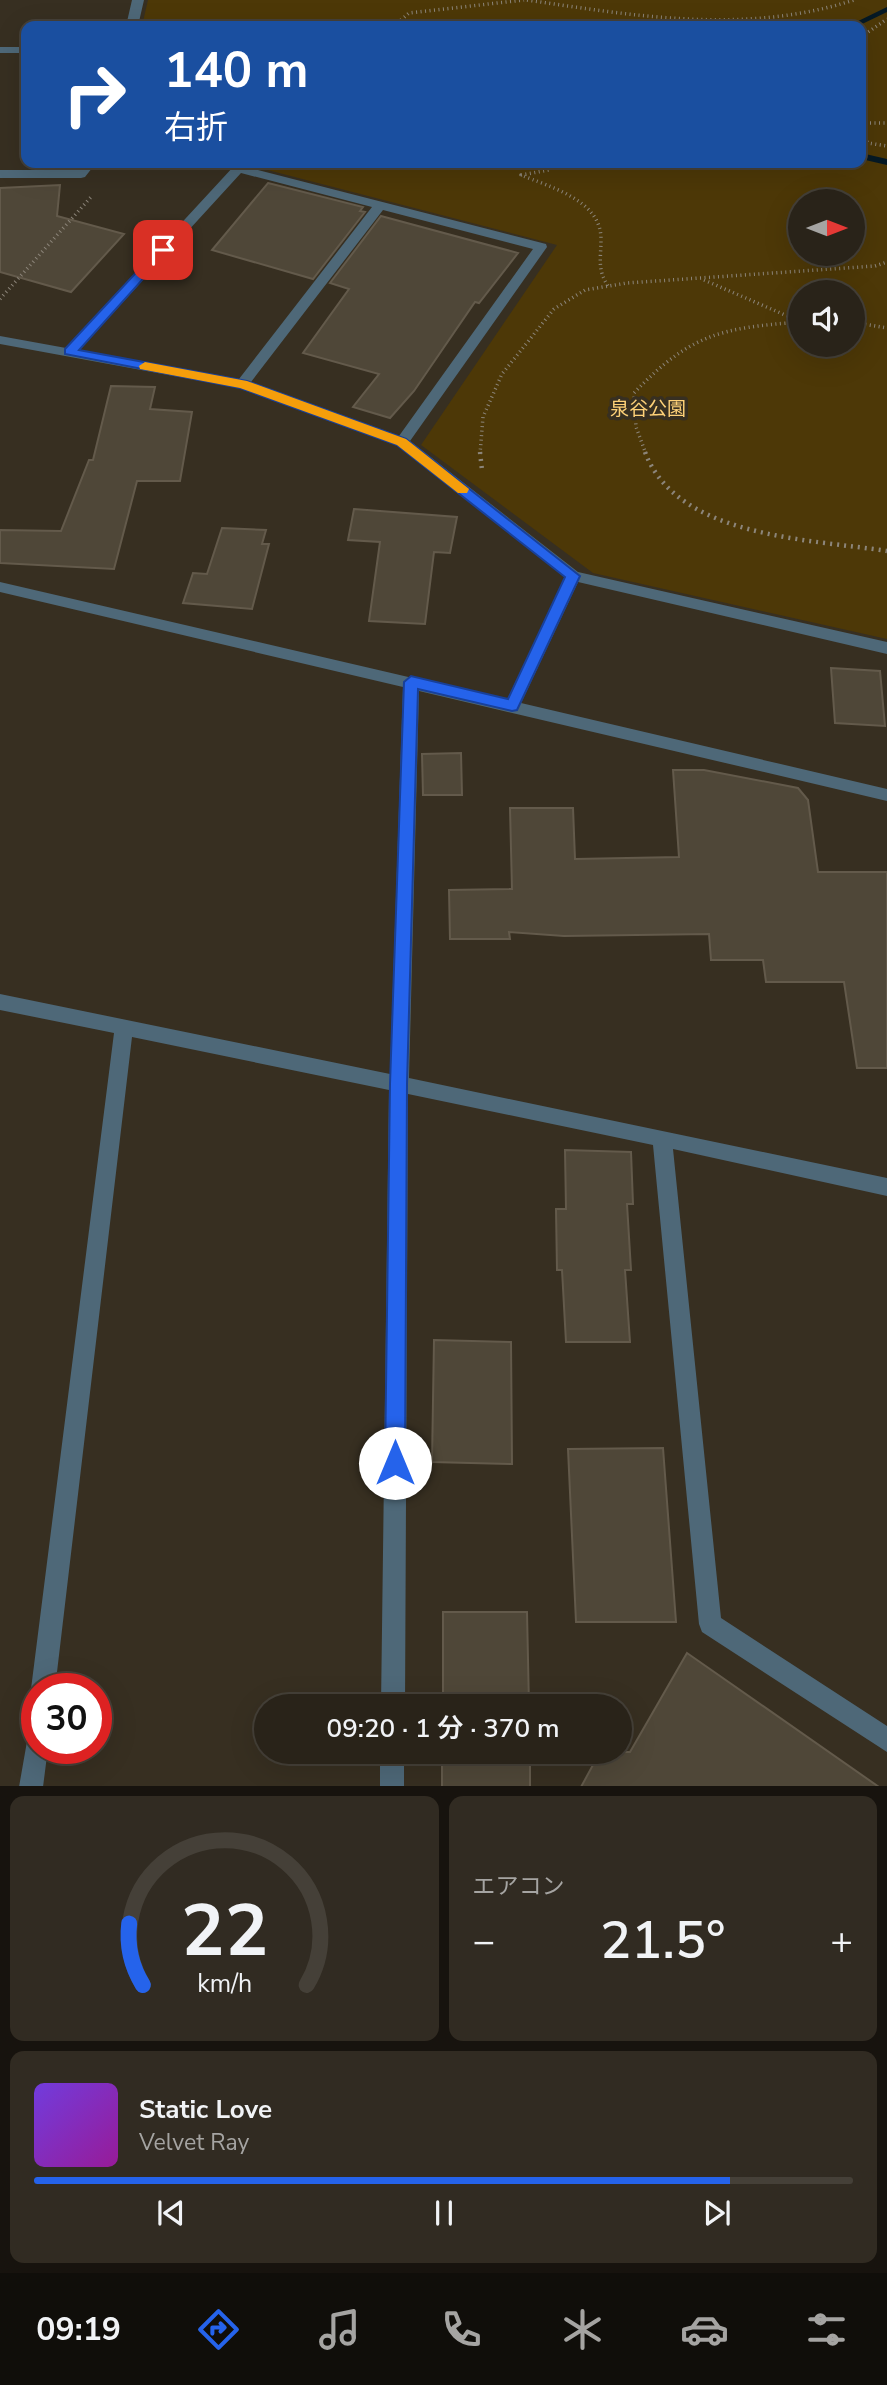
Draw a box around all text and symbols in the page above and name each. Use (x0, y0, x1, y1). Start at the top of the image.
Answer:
text: 140 m (164, 37, 308, 104)
icon: right (49, 49, 140, 140)
text: 右折 (164, 106, 228, 149)
north arrow (788, 189, 864, 266)
map controls (788, 189, 865, 357)
pin (133, 220, 193, 280)
icon: arrive (144, 231, 182, 269)
button: sound (788, 280, 865, 357)
park label: 泉谷公園 (610, 396, 686, 422)
position arrow (358, 1426, 432, 1500)
speed limit sign: 30 (21, 1673, 112, 1764)
text: 09:20 · 1 分 · 370 m (327, 1711, 559, 1746)
text: エアコン (473, 1871, 565, 1902)
text: 22 (181, 1881, 268, 1981)
text: 21.5° (600, 1905, 725, 1976)
text: − (473, 1916, 495, 1967)
text: + (830, 1916, 853, 1967)
text: km/h (197, 1966, 252, 2000)
text: Static Love (139, 2092, 272, 2127)
text: Velvet Ray (139, 2127, 249, 2158)
icon: previous (152, 2194, 190, 2232)
icon: pause (425, 2194, 463, 2232)
icon: next (698, 2194, 736, 2232)
icon: directions (194, 2305, 243, 2354)
icon: music (315, 2305, 364, 2354)
icon: phone (437, 2305, 486, 2354)
icon: climate (558, 2305, 607, 2354)
icon: car (680, 2305, 729, 2354)
icon: filters (802, 2305, 851, 2354)
text: 09:19 (36, 2308, 121, 2351)

